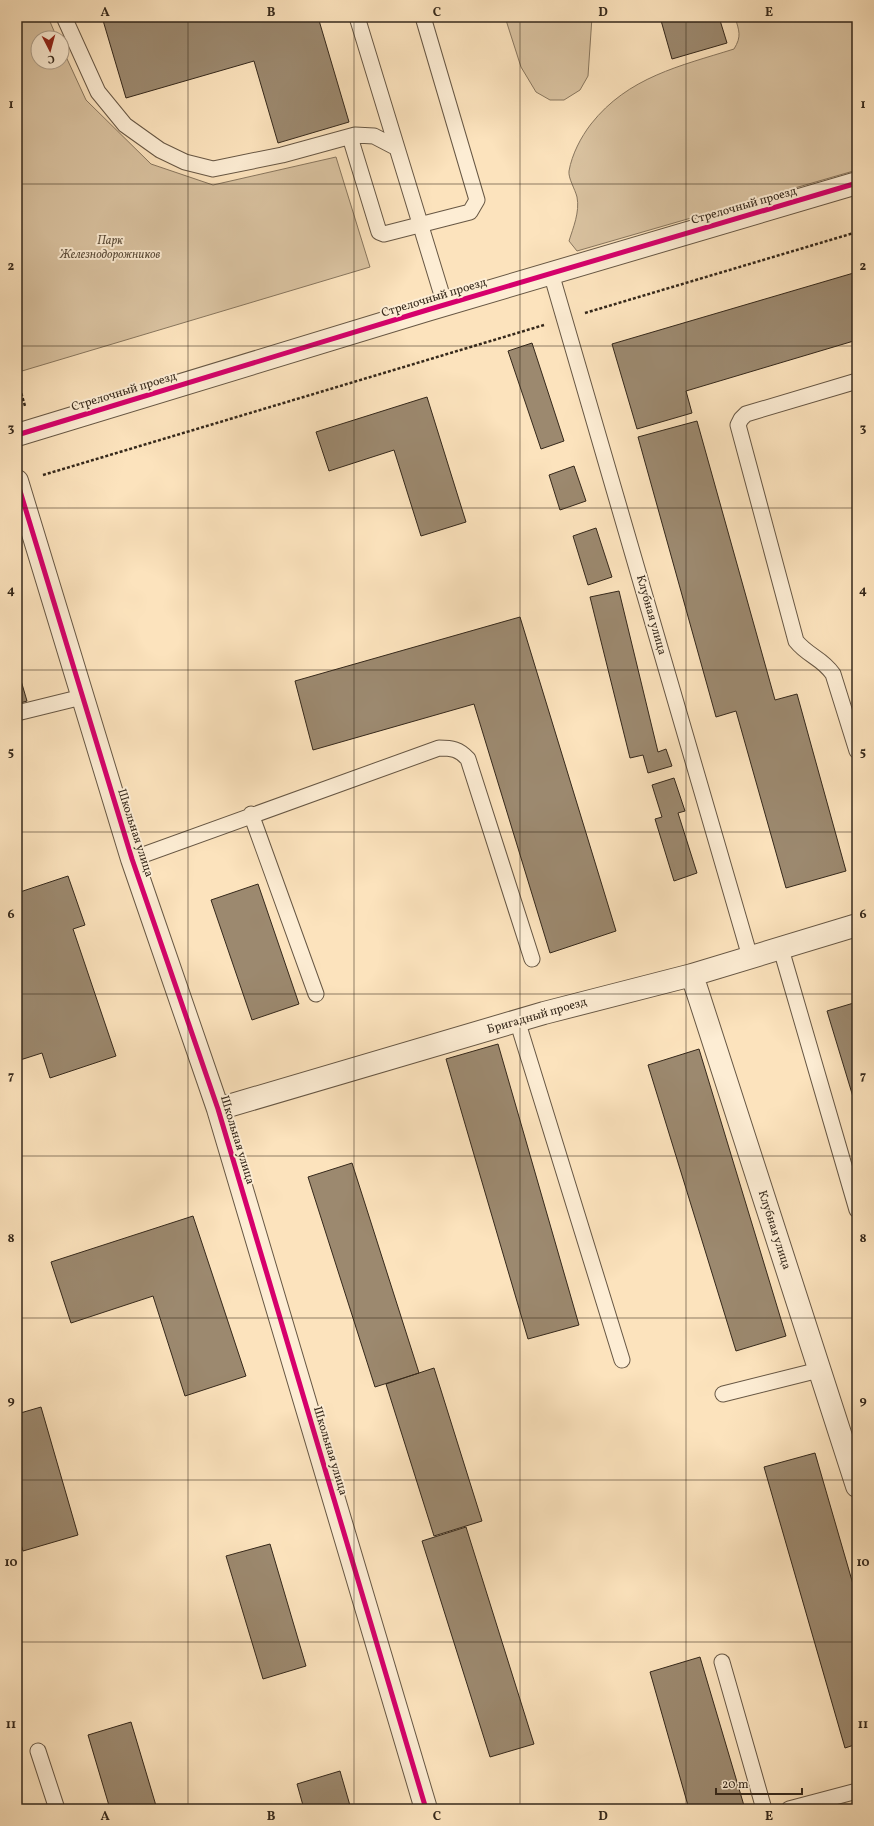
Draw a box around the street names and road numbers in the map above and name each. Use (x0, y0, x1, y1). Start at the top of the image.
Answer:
street label: Стрелочный проезд (690, 183, 799, 229)
street label: Стрелочный проезд (380, 274, 489, 322)
street label: Стрелочный проезд (70, 368, 179, 416)
street label: Клубная улица (632, 573, 670, 657)
street label: Школьная улица (113, 787, 157, 879)
street label: Бригадный проезд (485, 994, 589, 1038)
street label: Школьная улица (216, 1094, 258, 1186)
street label: Клубная улица (754, 1188, 794, 1272)
street label: Школьная улица (309, 1405, 351, 1497)

